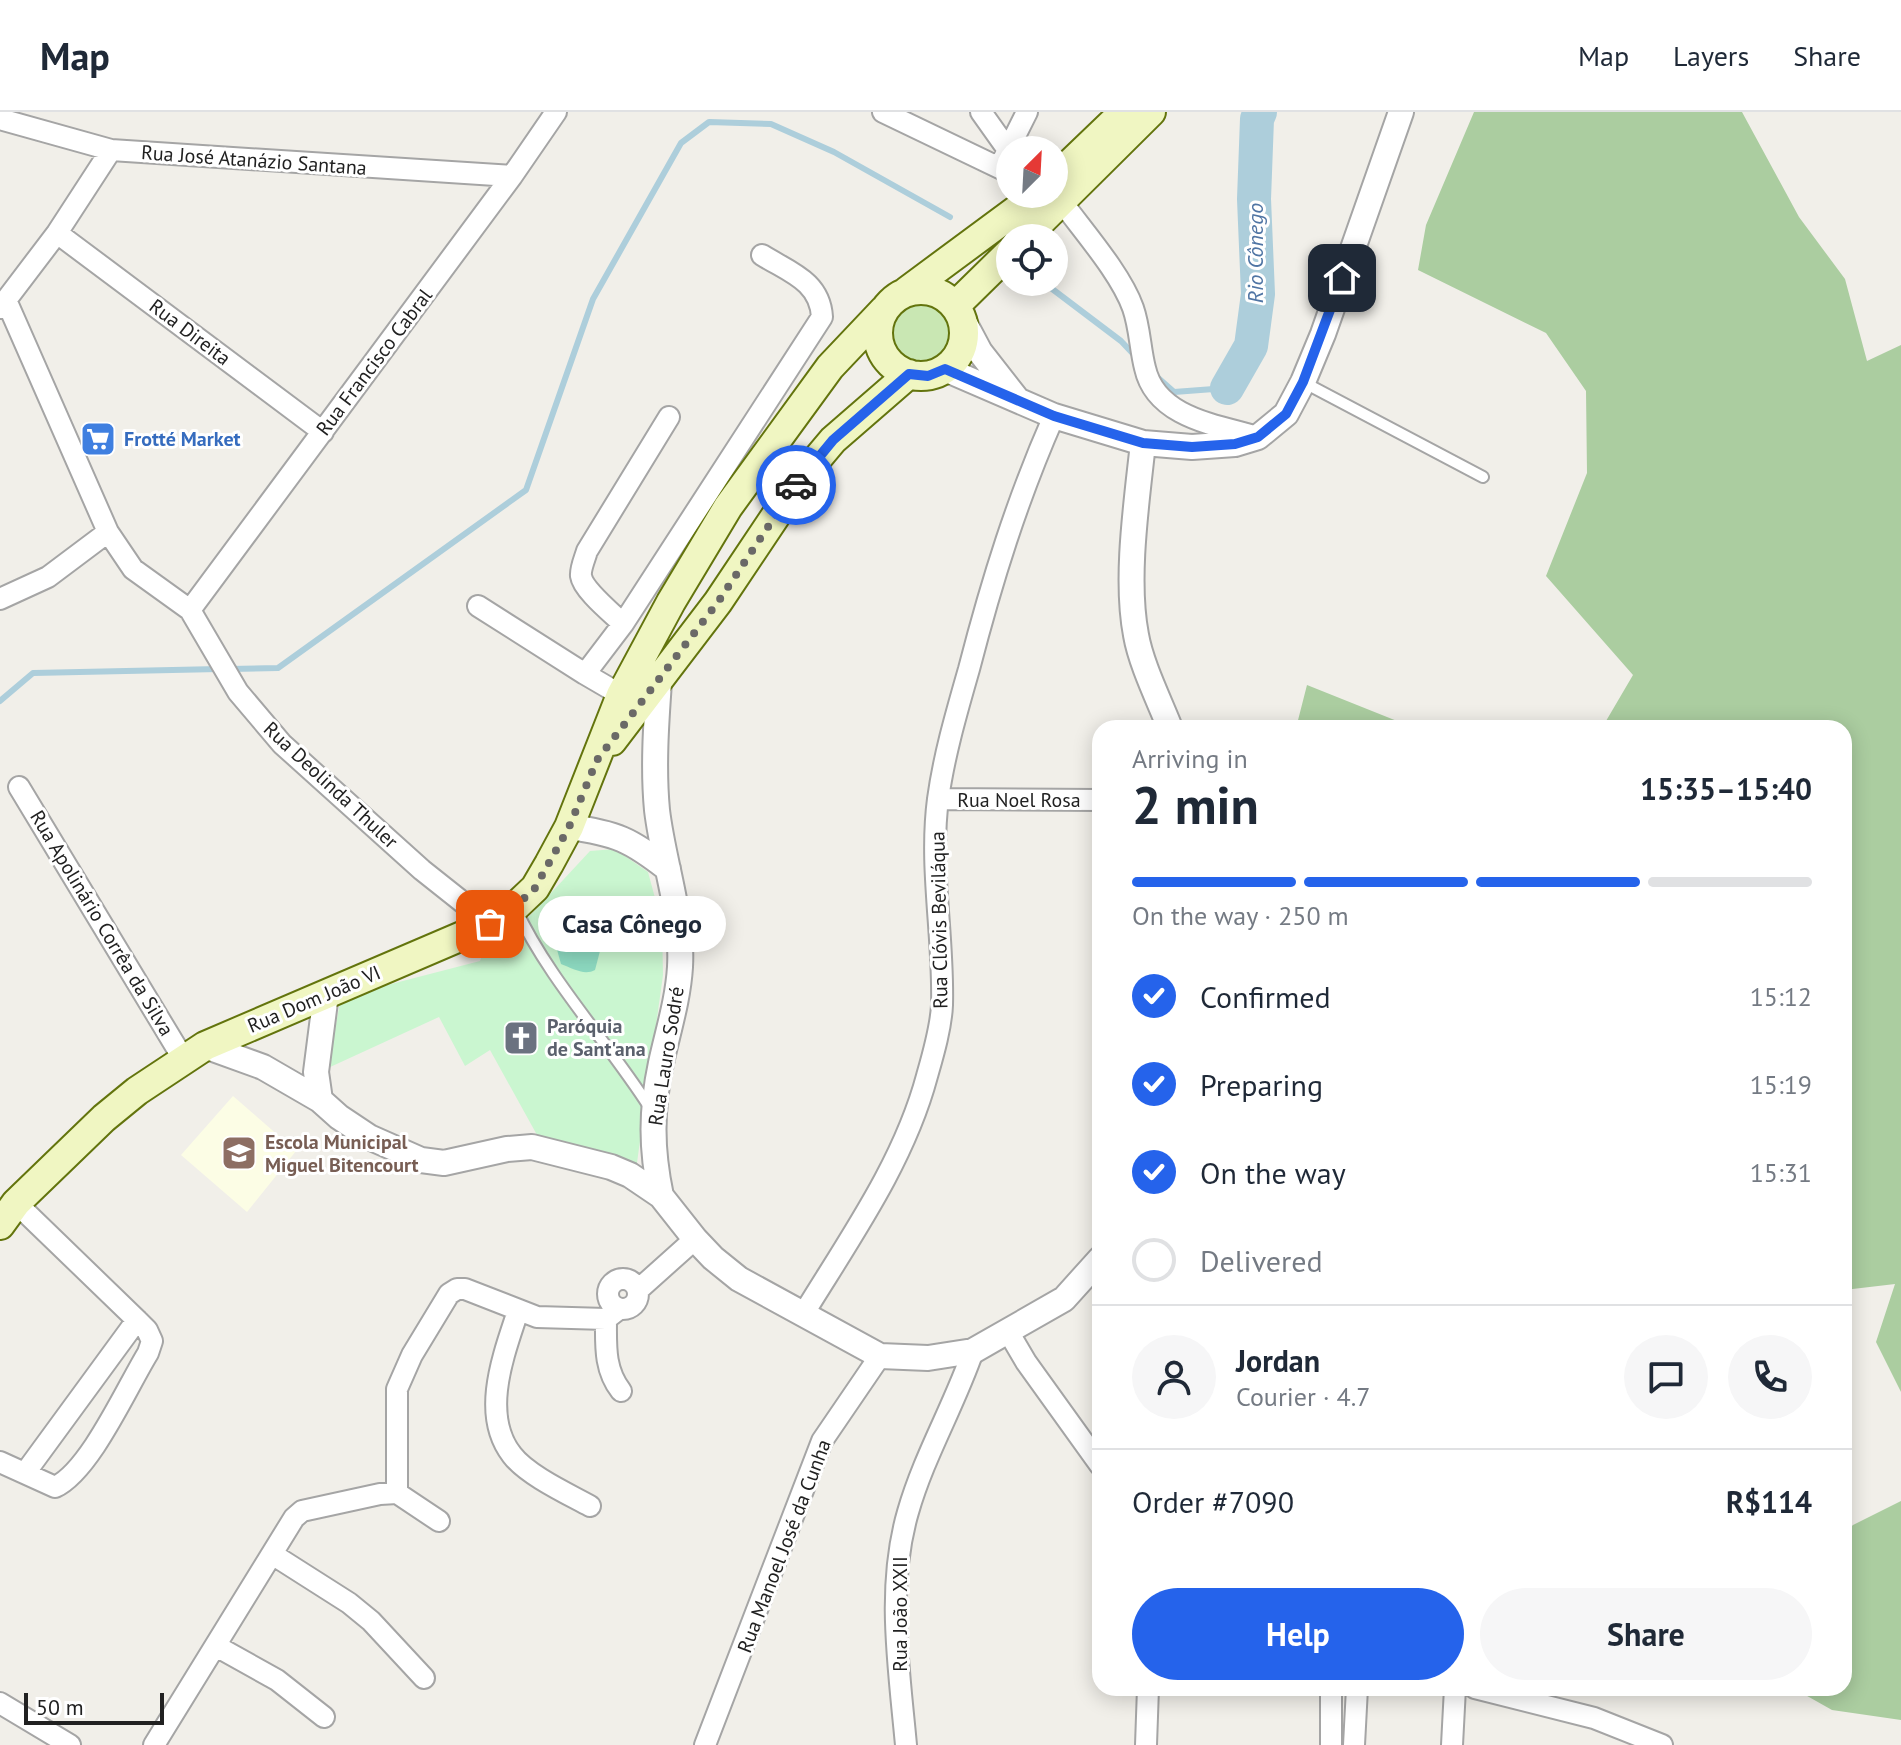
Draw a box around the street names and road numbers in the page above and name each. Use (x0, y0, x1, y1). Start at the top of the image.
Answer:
street label: Rua José Atanázio Santana (140, 139, 368, 181)
street label: Rua Francisco Cabral (310, 283, 438, 441)
street label: Rua Direita (144, 293, 236, 371)
street label: Rua Deolinda Thuler (258, 716, 404, 854)
street label: Rua Noel Rosa (957, 787, 1081, 813)
street label: Rua Apolinário Corrêa da Silva (24, 806, 180, 1040)
street label: Rua Clóvis Beviláqua (924, 831, 954, 1009)
street label: Rua Dom João VI (243, 959, 385, 1039)
street label: Rua Lauro Sodré (642, 985, 690, 1127)
street label: Rua Manoel José da Cunha (731, 1436, 837, 1656)
street label: Rua João XXII (887, 1556, 913, 1672)

